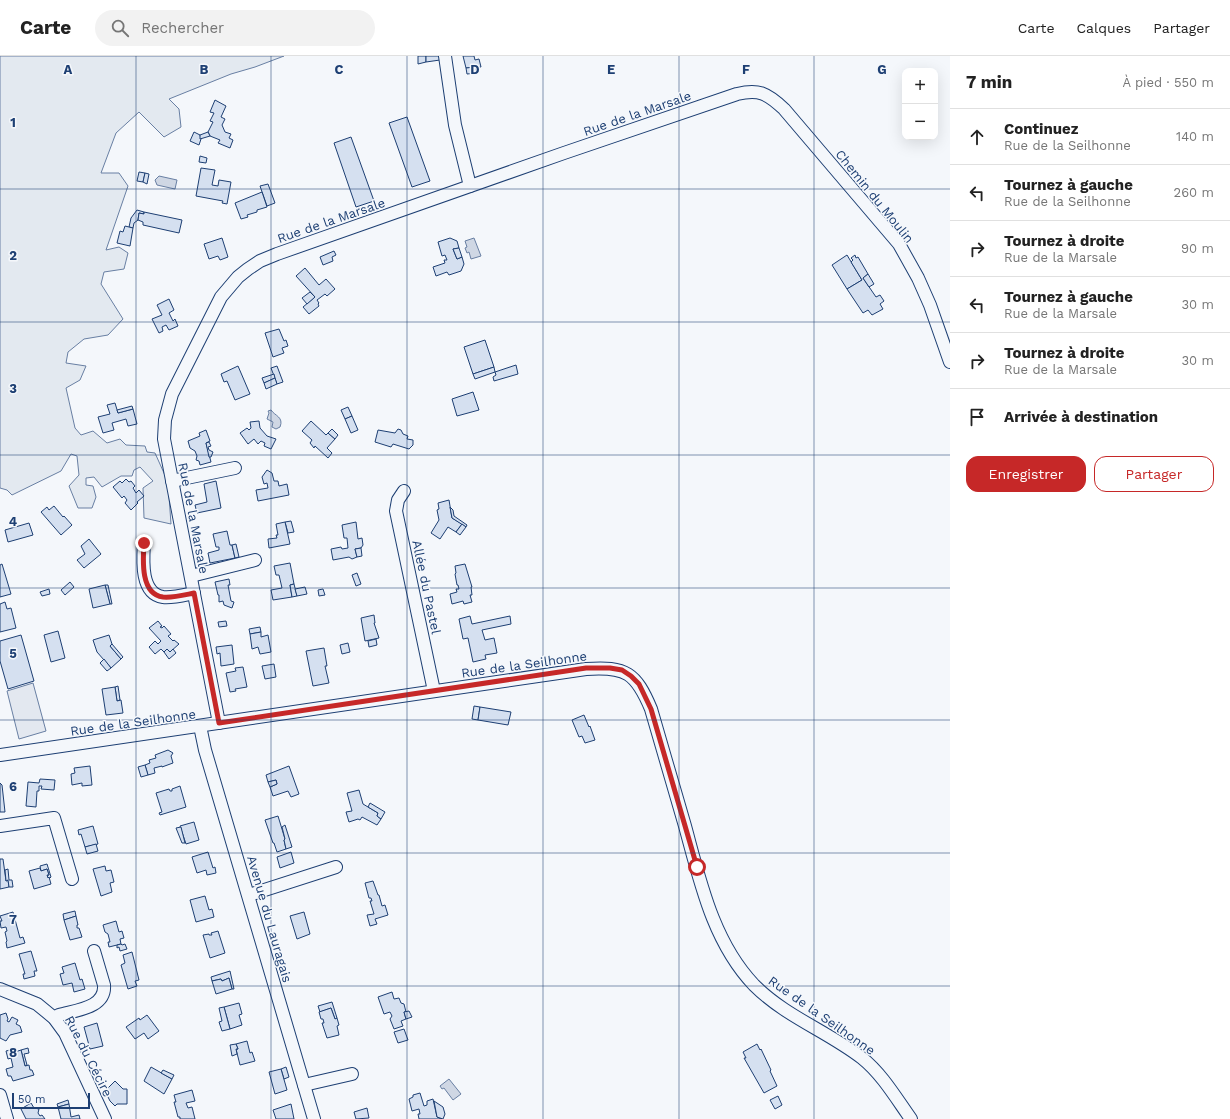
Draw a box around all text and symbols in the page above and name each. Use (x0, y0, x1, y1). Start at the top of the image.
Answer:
search box (95, 10, 375, 46)
text: Carte (20, 16, 71, 39)
icon: search (109, 17, 131, 39)
text: Rechercher (141, 19, 224, 37)
text: Carte (1018, 20, 1055, 36)
text: Calques (1077, 20, 1131, 36)
text: Partager (1153, 20, 1210, 36)
text: A (64, 62, 73, 77)
text: B (200, 62, 209, 77)
text: C (335, 62, 344, 77)
text: D (470, 62, 480, 77)
text: E (607, 62, 615, 77)
text: F (742, 62, 750, 77)
text: G (877, 62, 887, 77)
map controls (902, 68, 938, 140)
button: + (902, 68, 938, 104)
text: 7 min (966, 72, 1012, 92)
text: À pied · 550 m (1122, 75, 1214, 90)
street label: Rue de la Marsale (581, 88, 693, 139)
button: − (902, 104, 938, 140)
text: 1 (10, 115, 16, 130)
text: Continuez (1004, 120, 1078, 138)
icon: ahead (966, 126, 988, 148)
text: 140 m (1176, 129, 1214, 144)
text: Rue de la Seilhonne (1004, 138, 1131, 153)
street label: Chemin du Moulin (832, 147, 917, 246)
text: Tournez à gauche (1004, 176, 1133, 194)
icon: left (966, 182, 988, 204)
text: 260 m (1174, 185, 1214, 200)
text: Rue de la Seilhonne (1004, 194, 1131, 209)
street label: Rue de la Marsale (275, 195, 387, 246)
text: Tournez à droite (1004, 232, 1124, 250)
icon: right (966, 238, 988, 260)
text: 90 m (1181, 241, 1214, 256)
text: 2 (9, 248, 17, 263)
text: Rue de la Marsale (1004, 250, 1117, 265)
text: Tournez à gauche (1004, 288, 1133, 306)
icon: left (966, 294, 988, 316)
text: 30 m (1182, 297, 1214, 312)
text: Rue de la Marsale (1004, 306, 1117, 321)
text: Tournez à droite (1004, 344, 1124, 362)
icon: right (966, 350, 988, 372)
text: 30 m (1182, 353, 1214, 368)
text: Rue de la Marsale (1004, 362, 1117, 377)
text: 3 (9, 381, 17, 396)
icon: arrive (966, 406, 988, 428)
text: Arrivée à destination (1004, 408, 1158, 426)
button: Enregistrer (966, 456, 1086, 492)
button: Partager (1094, 456, 1214, 492)
street label: Rue de la Marsale (175, 461, 212, 575)
text: 4 (9, 514, 18, 529)
route end (135, 534, 153, 552)
street label: Allée du Pastel (409, 539, 444, 635)
text: 5 (9, 646, 17, 661)
street label: Rue de la Seilhonne (460, 648, 588, 681)
street label: Rue de la Seilhonne (69, 706, 197, 739)
text: 6 (9, 779, 17, 794)
street label: Avenue du Lauragais (244, 854, 295, 984)
route start (688, 858, 706, 876)
text: 7 (9, 912, 17, 927)
street label: Rue de la Seilhonne (766, 973, 878, 1058)
street label: Rue du Cécire (62, 1013, 115, 1099)
text: 8 (9, 1045, 17, 1060)
scale bar (12, 1091, 90, 1110)
text: 50 m (18, 1093, 45, 1106)

